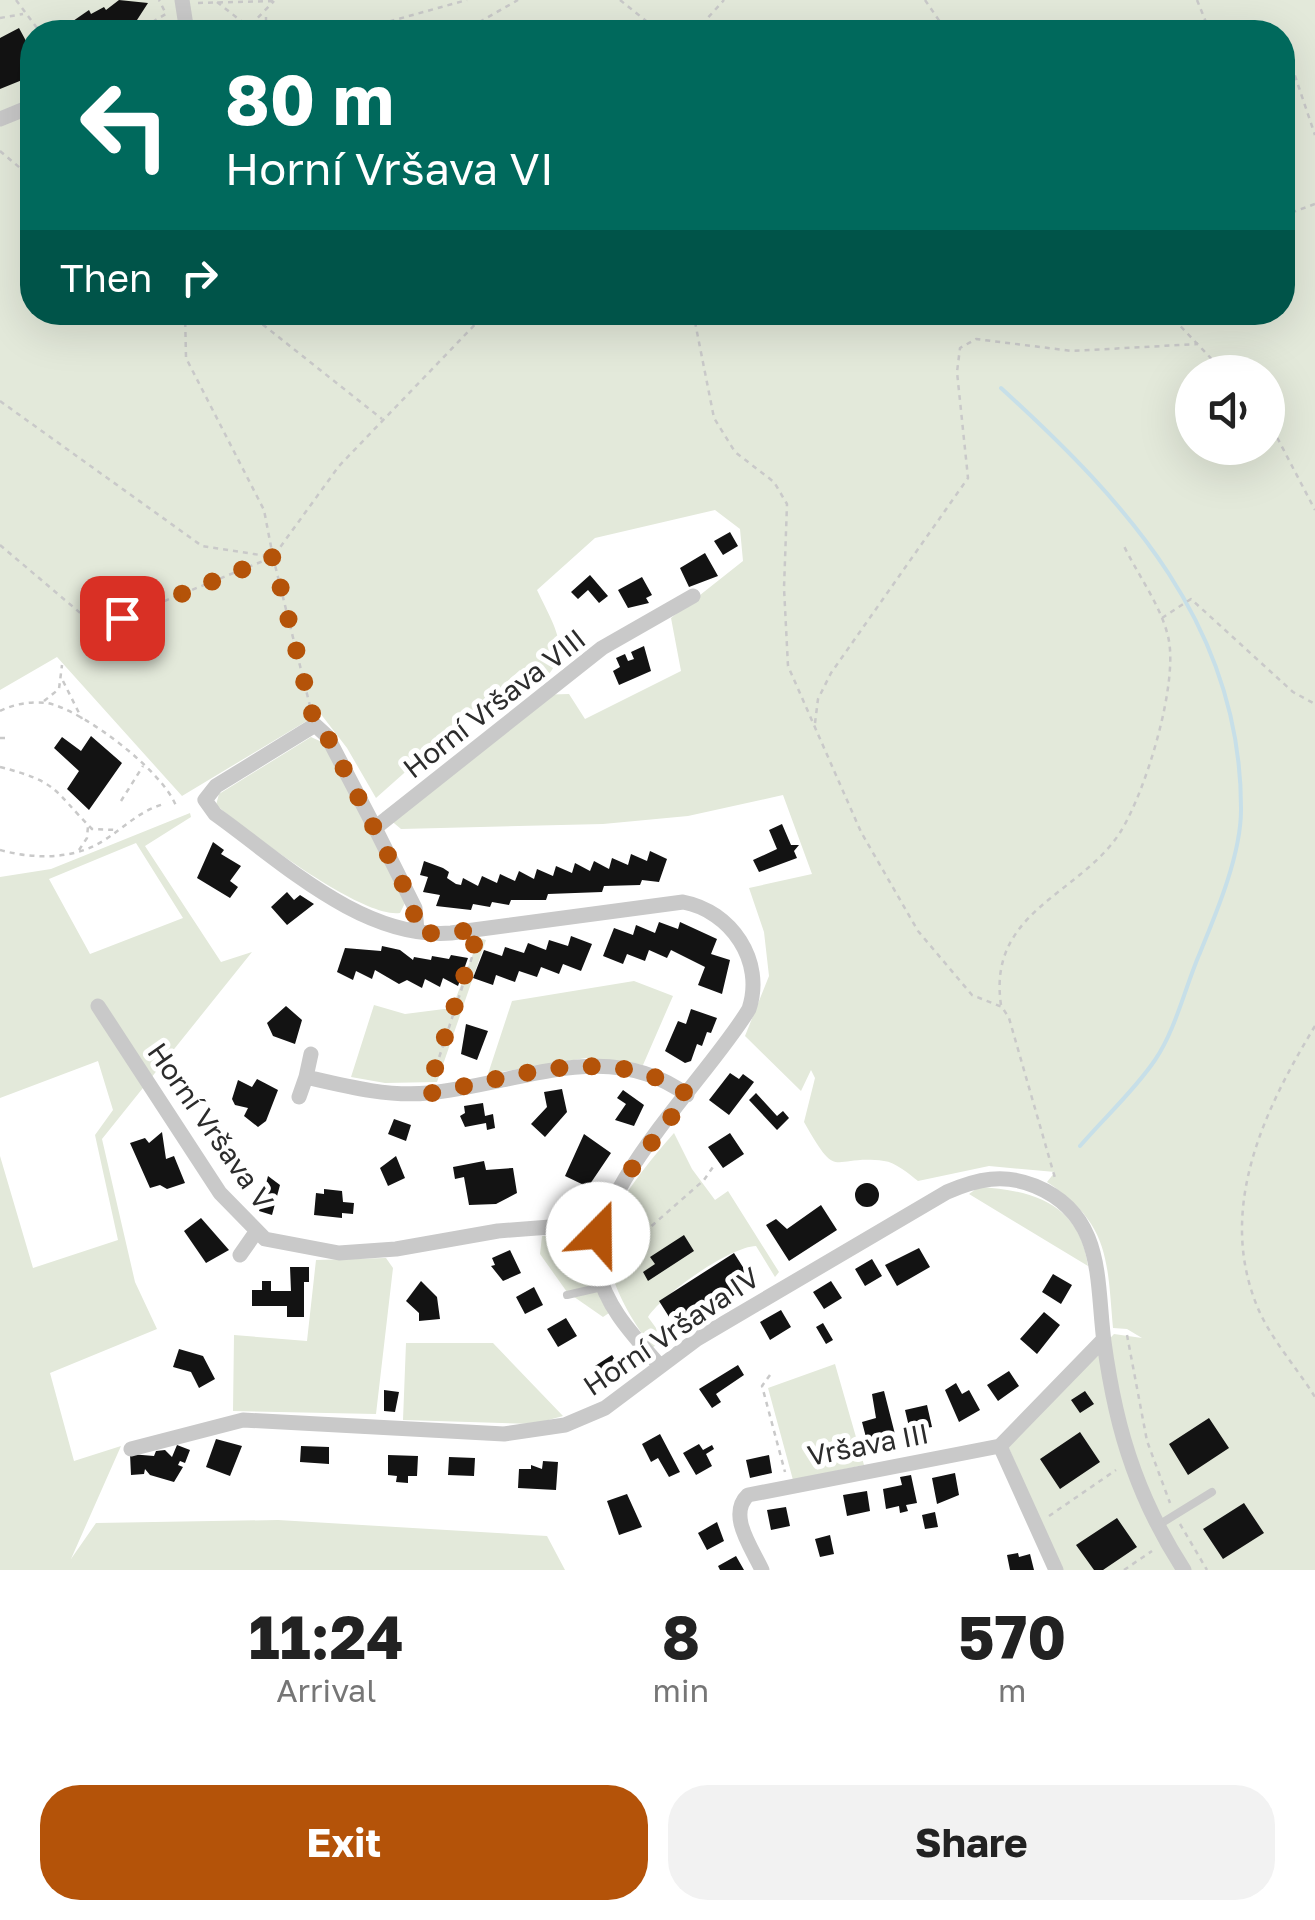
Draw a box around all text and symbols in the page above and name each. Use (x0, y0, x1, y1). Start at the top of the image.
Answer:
text: 80 m (225, 56, 394, 140)
icon: left (60, 60, 190, 190)
text: Horní Vršava VI (225, 141, 554, 195)
icon: right (172, 250, 227, 305)
text: Then (60, 255, 152, 300)
map controls (1175, 355, 1285, 465)
button: sound (1175, 355, 1285, 465)
pin (80, 576, 165, 661)
icon: arrive (95, 591, 150, 646)
street label: Horní Vršava VIII (396, 622, 592, 784)
street label: Horní Vršava V (141, 1036, 281, 1216)
position arrow (546, 1182, 650, 1286)
street label: Horní Vršava IV (577, 1260, 765, 1402)
street label: Vršava III (805, 1416, 931, 1472)
text: 11:24 (249, 1600, 404, 1672)
text: 8 (662, 1600, 700, 1672)
text: 570 (958, 1600, 1066, 1672)
text: Arrival (276, 1671, 376, 1709)
text: min (653, 1671, 709, 1709)
text: m (998, 1671, 1026, 1709)
button: Exit (40, 1785, 648, 1900)
button: Share (668, 1785, 1275, 1900)

